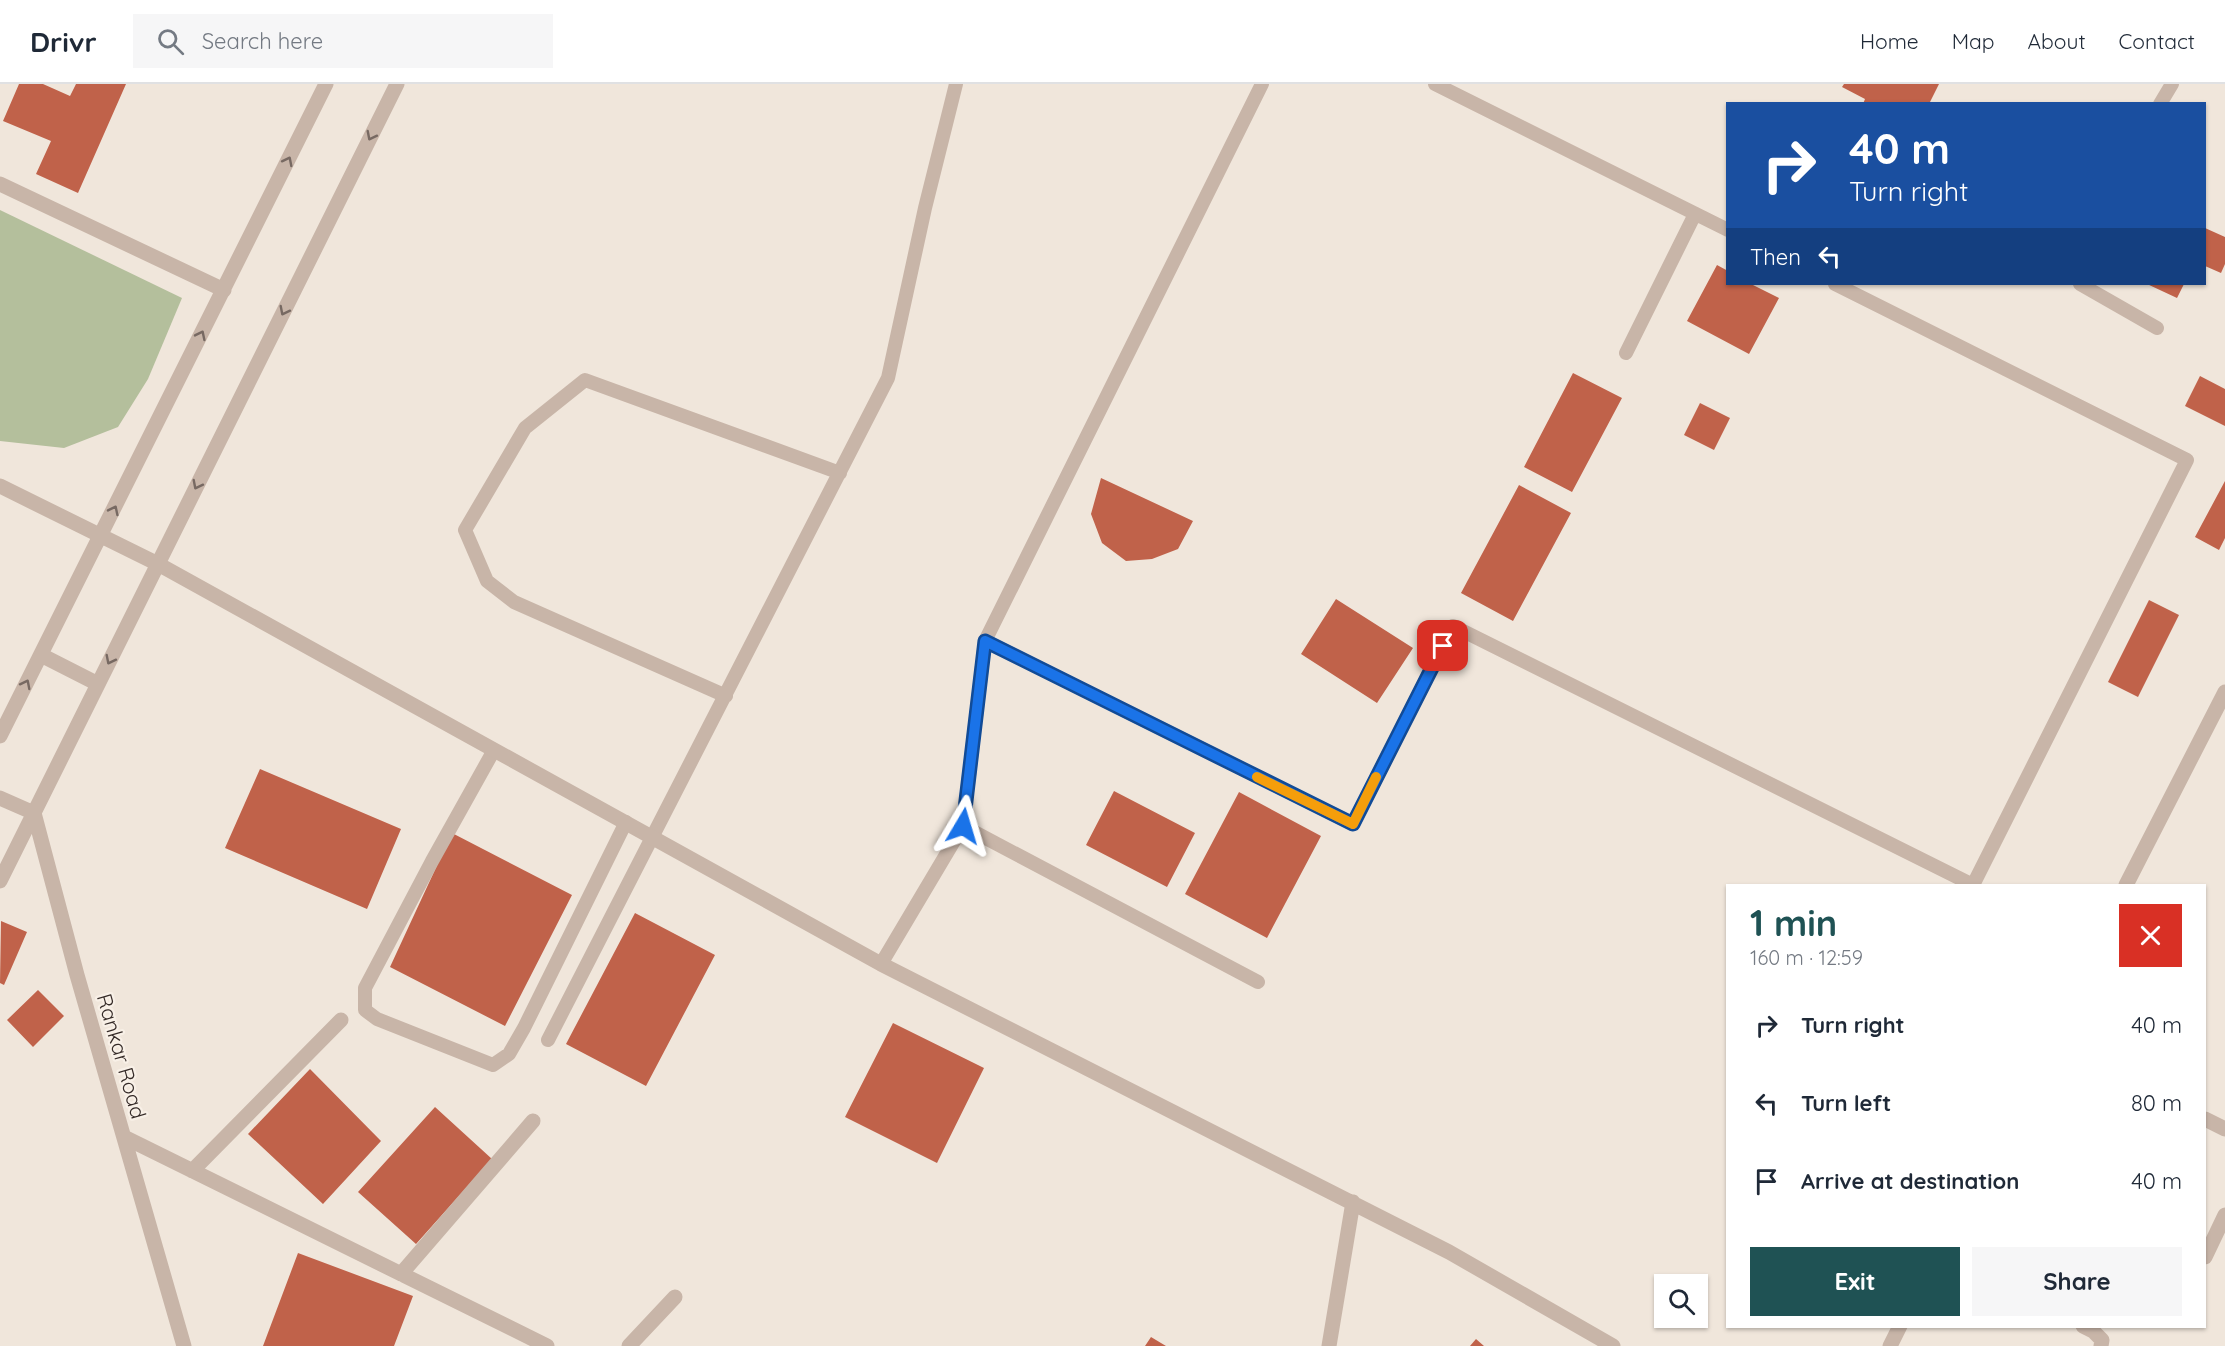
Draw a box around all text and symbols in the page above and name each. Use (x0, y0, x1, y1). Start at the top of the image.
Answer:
search box (133, 14, 553, 68)
text: Drivr (30, 24, 97, 59)
icon: search (154, 25, 187, 58)
text: Search here (202, 27, 323, 55)
text: Home (1860, 28, 1919, 54)
text: Map (1952, 28, 1995, 54)
text: About (2028, 28, 2086, 54)
text: Contact (2119, 28, 2195, 54)
text: 40 m (1849, 122, 1950, 175)
icon: right (1750, 126, 1828, 204)
one-way arrow (367, 130, 378, 141)
one-way arrow (281, 156, 292, 167)
text: Turn right (1849, 174, 1968, 208)
icon: left (1813, 240, 1846, 273)
text: Then (1750, 243, 1801, 271)
one-way arrow (280, 304, 291, 315)
one-way arrow (194, 331, 205, 342)
one-way arrow (192, 479, 204, 490)
one-way arrow (107, 506, 118, 516)
pin (1417, 620, 1468, 671)
icon: arrive (1426, 629, 1459, 662)
one-way arrow (105, 653, 117, 664)
one-way arrow (19, 679, 31, 690)
position arrow (931, 794, 995, 858)
text: 1 min (1750, 900, 1837, 945)
button: close (2119, 904, 2182, 967)
text: 160 m · 12:59 (1750, 945, 1863, 970)
street label: Rankar Road (92, 990, 152, 1122)
icon: right (1750, 1009, 1783, 1042)
text: Turn right (1801, 1011, 1905, 1039)
text: 40 m (2131, 1011, 2182, 1039)
icon: left (1750, 1087, 1783, 1120)
text: Turn left (1801, 1089, 1891, 1117)
text: 80 m (2131, 1089, 2182, 1117)
icon: arrive (1750, 1165, 1783, 1198)
text: Arrive at destination (1801, 1167, 2019, 1195)
text: 40 m (2131, 1167, 2182, 1195)
button: Exit (1750, 1247, 1960, 1316)
button: Share (1972, 1247, 2182, 1316)
map controls (1654, 1274, 1708, 1328)
button: search (1654, 1274, 1708, 1328)

